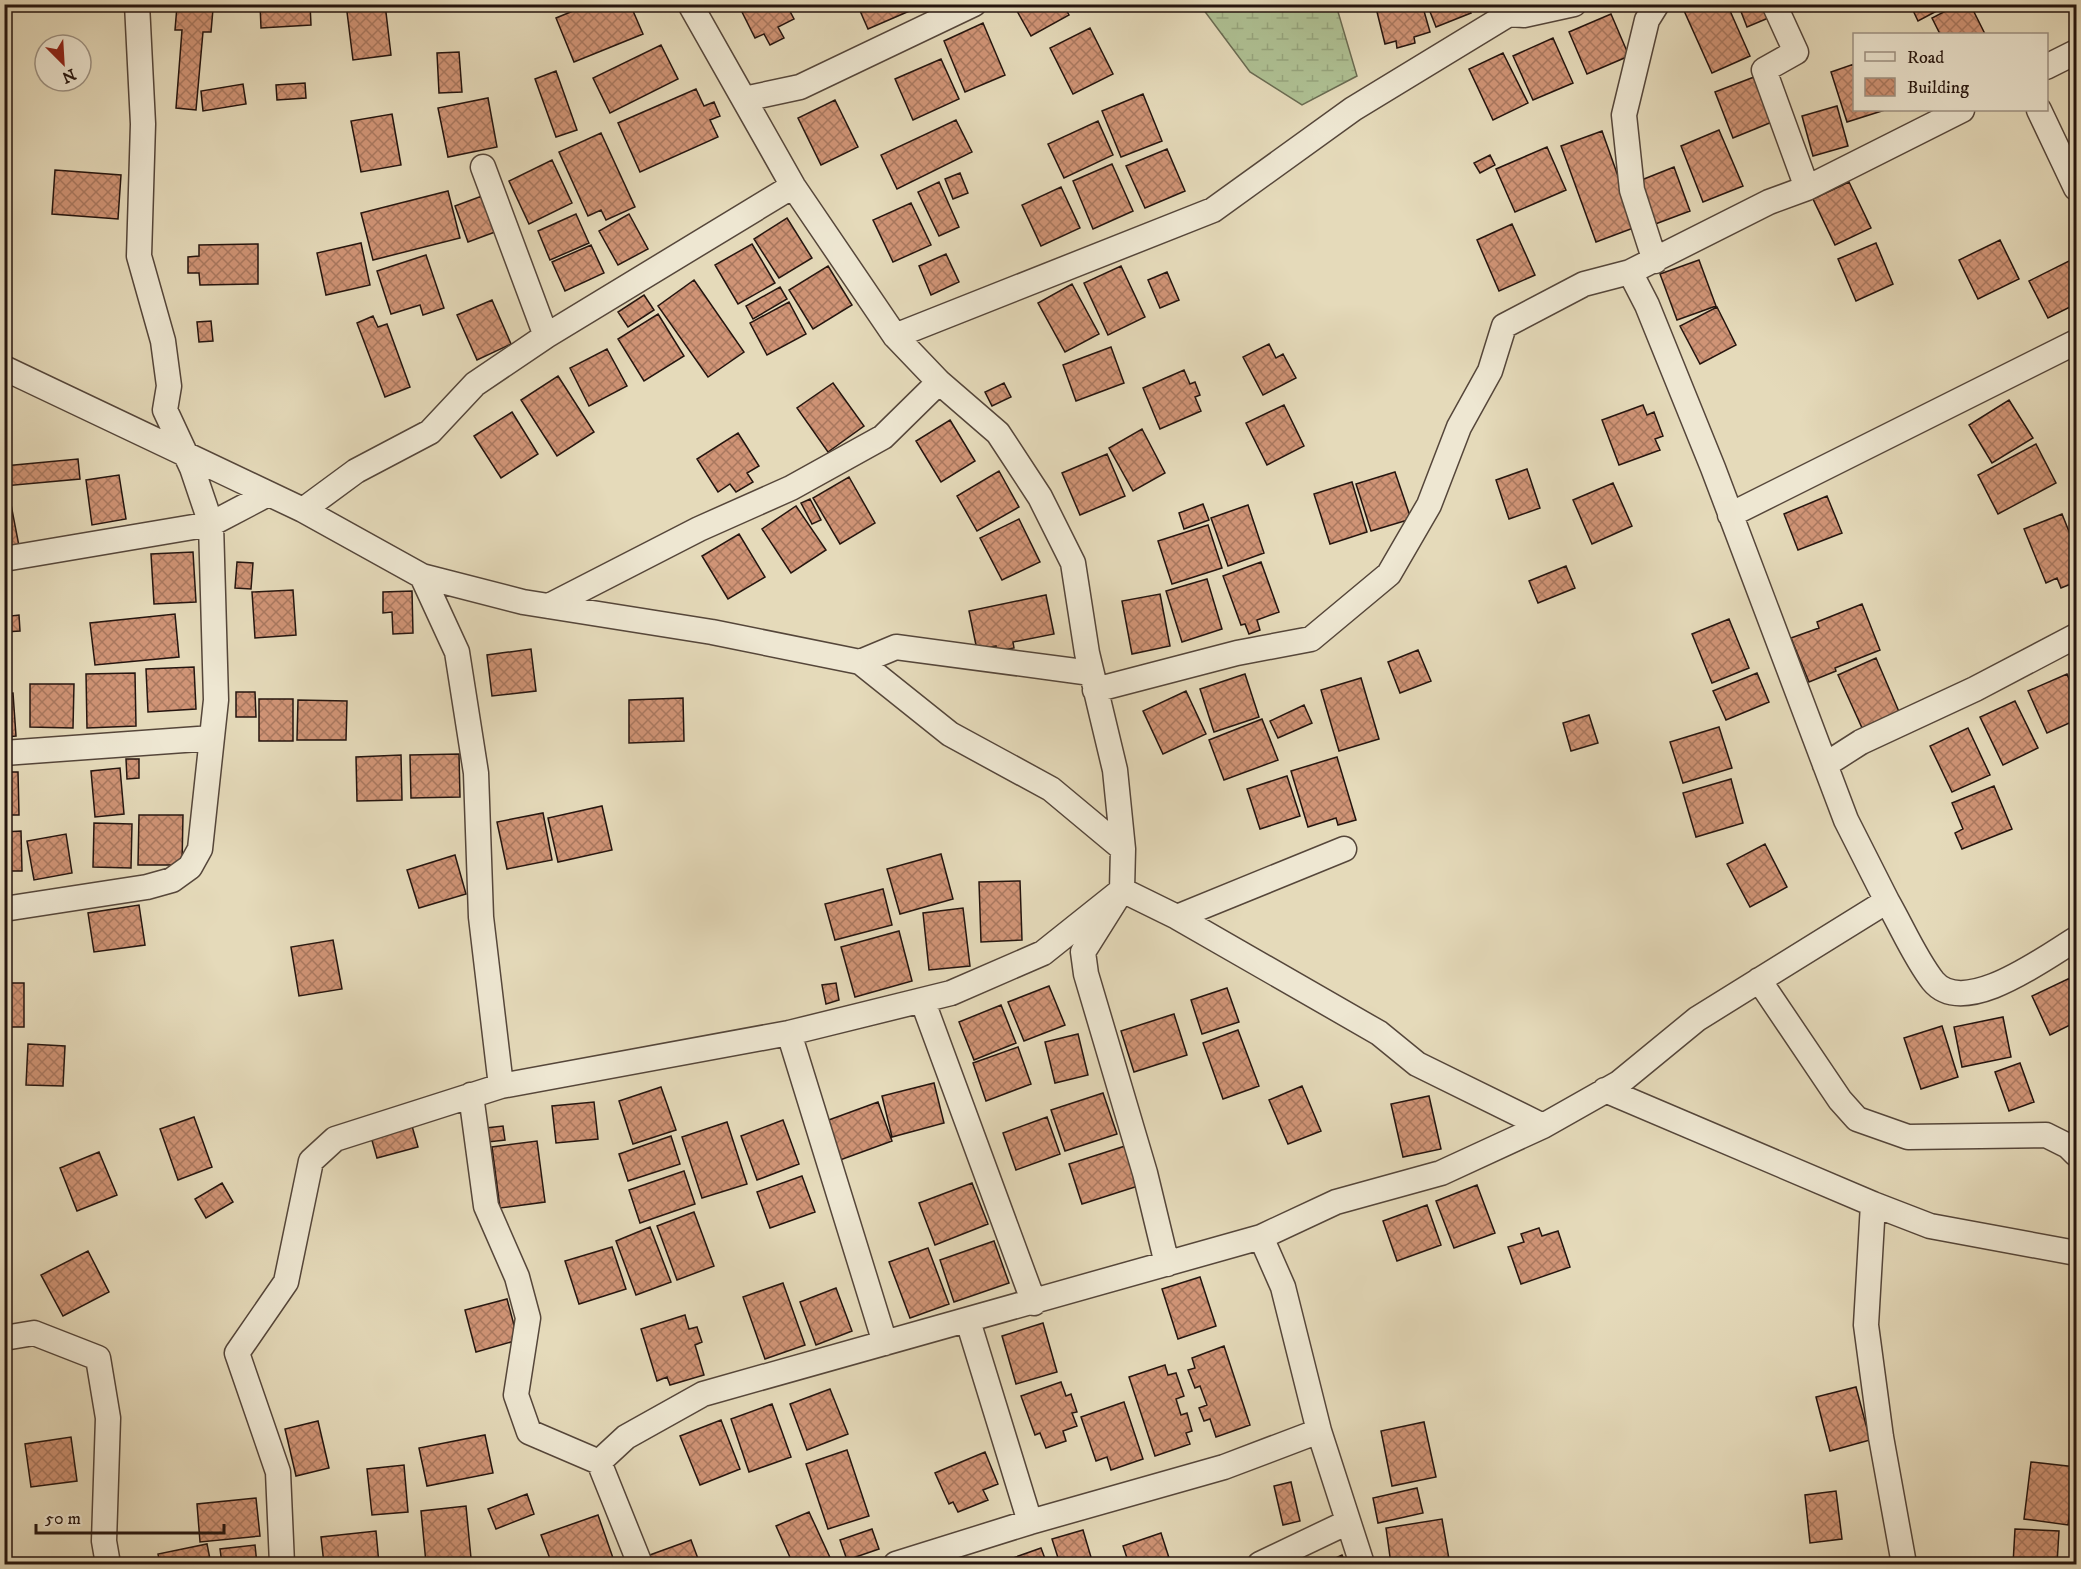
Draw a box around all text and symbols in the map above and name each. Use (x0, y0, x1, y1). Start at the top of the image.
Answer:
north arrow (33, 33, 93, 93)
legend (1853, 33, 2048, 111)
text: Road (1907, 47, 1944, 69)
text: N (59, 64, 79, 88)
text: Building (1907, 77, 1969, 99)
scale bar (36, 1497, 224, 1535)
text: 50 m (45, 1508, 81, 1530)

